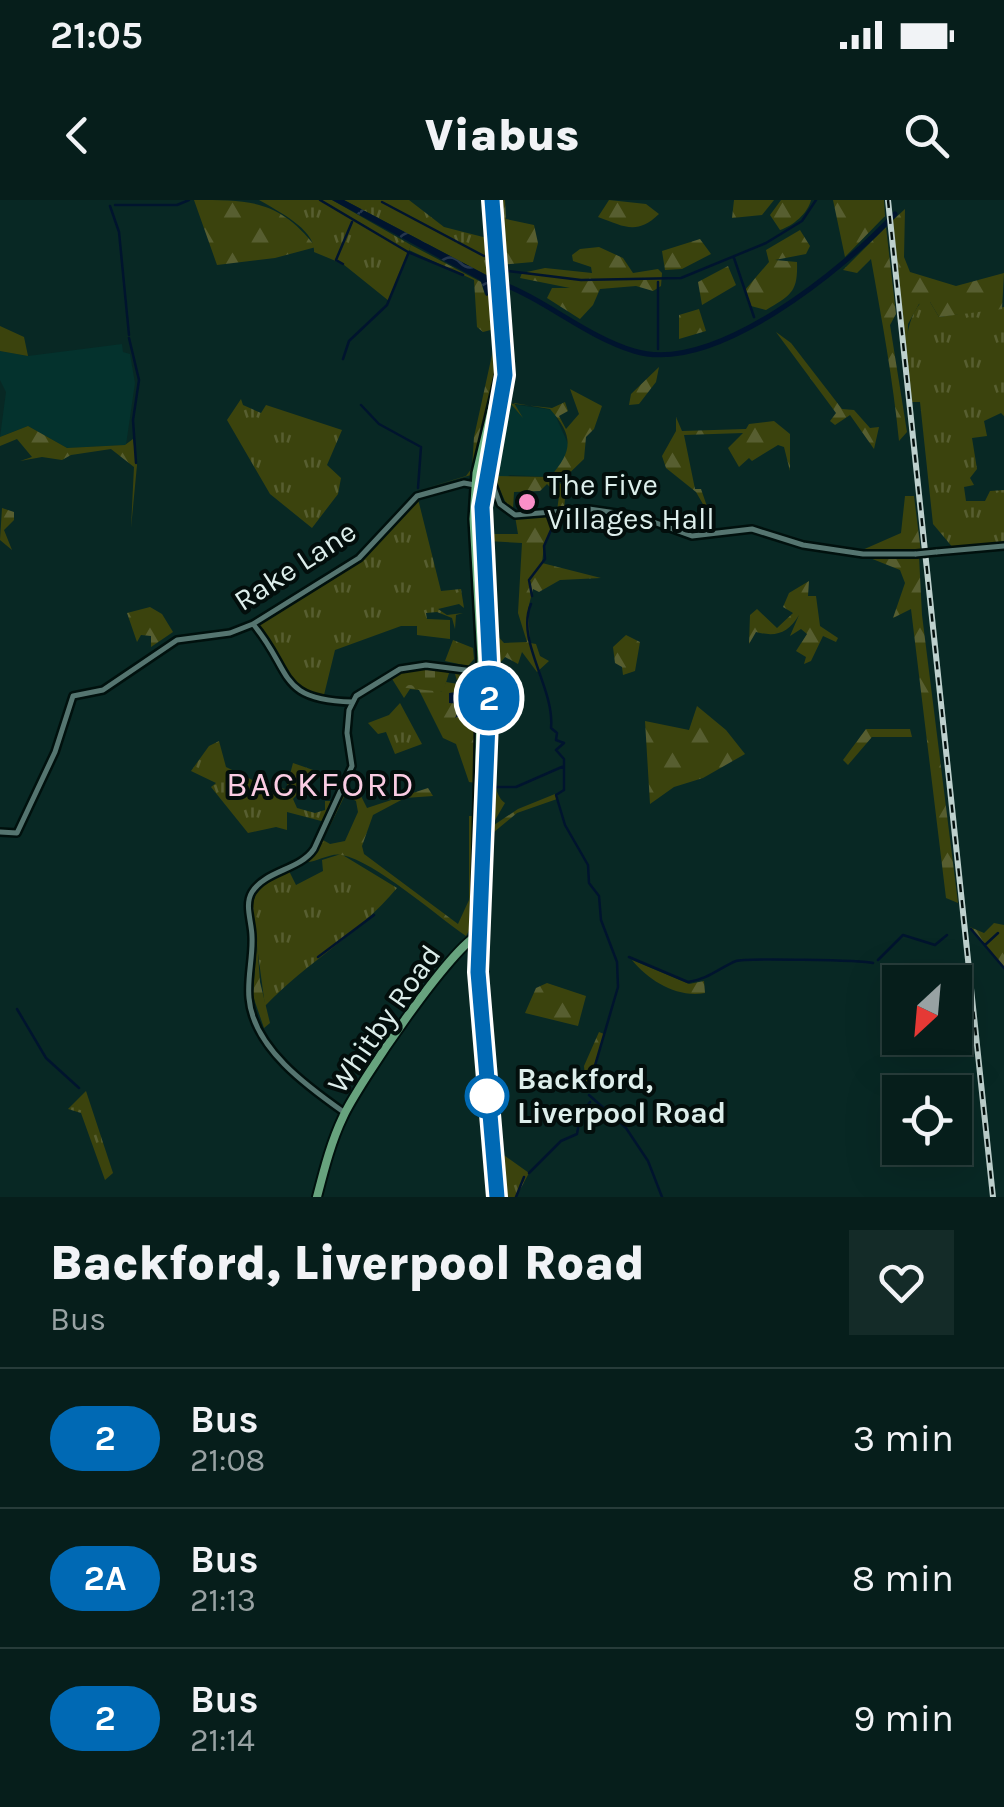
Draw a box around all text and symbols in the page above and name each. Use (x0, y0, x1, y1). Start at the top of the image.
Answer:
text: 21:05 (50, 13, 143, 58)
icon: back (50, 108, 105, 163)
icon: search (899, 108, 954, 163)
text: Viabus (425, 109, 579, 161)
place label: The Five Villages Hall (547, 467, 715, 537)
marker: The Five Villages Hall (516, 491, 538, 513)
street label: Rake Lane (227, 513, 363, 619)
line badge: 2 (456, 666, 522, 730)
text: 2 (478, 678, 500, 719)
district label: BACKFORD (226, 764, 416, 805)
street label: Whitby Road (320, 938, 448, 1100)
north arrow (882, 965, 972, 1055)
map controls (882, 965, 972, 1165)
place label: Backford, Liverpool Road (517, 1061, 726, 1131)
marker: Backford, Liverpool Road (466, 1075, 508, 1117)
button: locate (882, 1075, 972, 1165)
button: heart (849, 1230, 954, 1335)
text: Backford, Liverpool Road (50, 1235, 645, 1291)
text: Bus (50, 1301, 106, 1338)
text: Bus (190, 1397, 259, 1442)
text: 3 min (853, 1416, 954, 1461)
text: 2 (94, 1418, 116, 1459)
text: 21:08 (190, 1442, 265, 1479)
text: Bus (190, 1537, 259, 1582)
text: 8 min (852, 1556, 954, 1601)
text: 2A (83, 1558, 127, 1599)
text: 21:13 (190, 1582, 256, 1619)
text: Bus (190, 1677, 259, 1722)
text: 9 min (853, 1696, 954, 1741)
text: 2 (94, 1698, 116, 1739)
text: 21:14 (190, 1722, 255, 1759)

